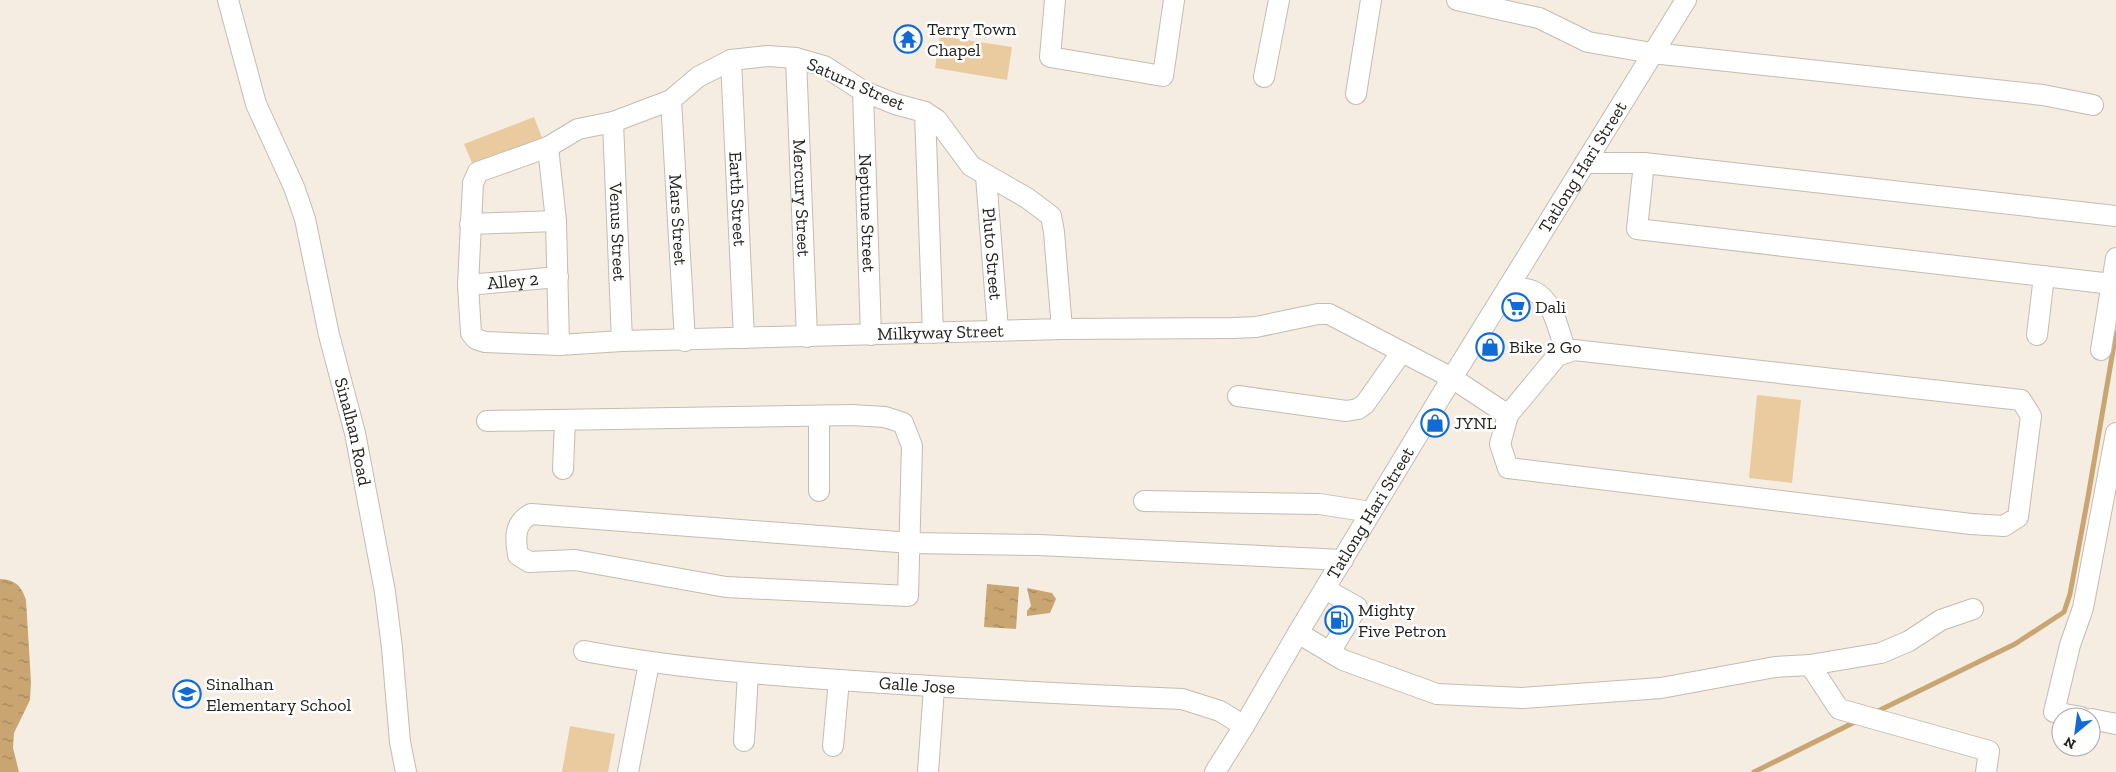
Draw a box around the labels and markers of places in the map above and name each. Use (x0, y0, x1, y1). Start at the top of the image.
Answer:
place label: Terry Town Chapel (927, 18, 1017, 61)
temple icon: Terry Town Chapel (893, 24, 923, 54)
supermarket icon: Dali (1501, 292, 1531, 322)
place label: Dali (1535, 296, 1566, 318)
shop icon: Bike 2 Go (1475, 332, 1505, 362)
place label: Bike 2 Go (1509, 336, 1582, 358)
shop icon: JYNL (1420, 408, 1450, 438)
place label: JYNL (1454, 412, 1497, 434)
place label: Mighty Five Petron (1358, 599, 1447, 642)
fuel station icon: Mighty Five Petron (1324, 605, 1354, 635)
place label: Sinalhan Elementary School (206, 673, 351, 716)
school or university icon: Sinalhan Elementary School (172, 679, 202, 709)

